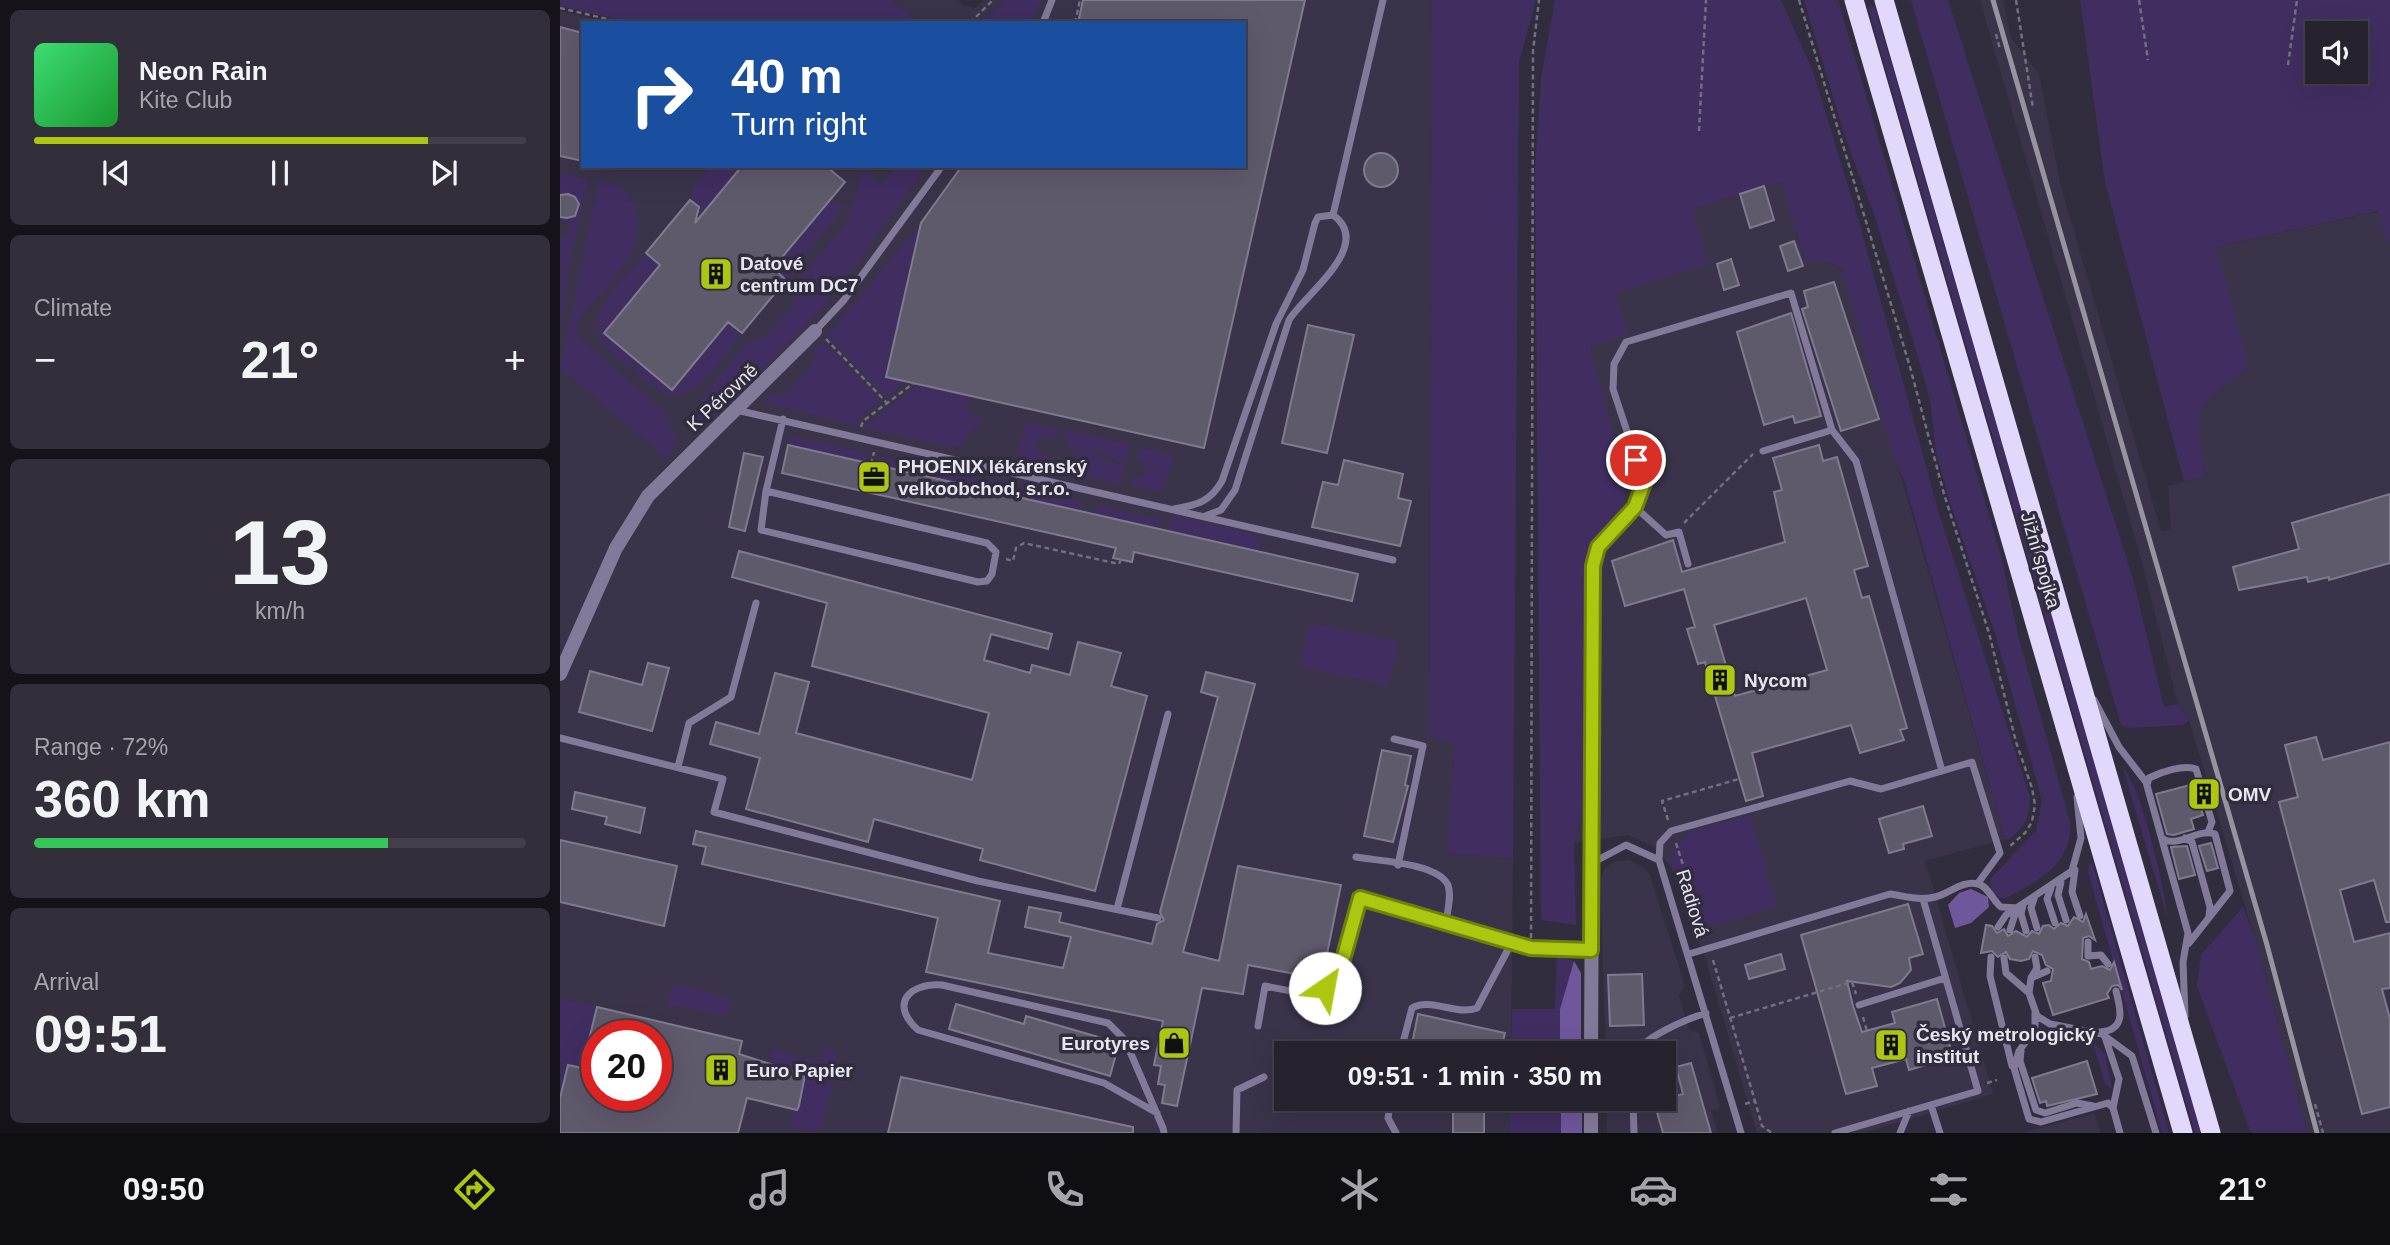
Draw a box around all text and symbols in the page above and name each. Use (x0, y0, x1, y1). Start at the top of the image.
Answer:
map controls (2305, 21, 2368, 84)
button: sound (2305, 21, 2368, 84)
icon: right (616, 49, 707, 140)
text: 40 m (731, 49, 843, 103)
text: Neon Rain (139, 56, 268, 86)
text: Kite Club (139, 87, 232, 113)
text: Turn right (731, 106, 867, 142)
icon: previous (97, 154, 135, 192)
icon: pause (261, 154, 299, 192)
icon: next (425, 154, 463, 192)
place label: Datové centrum DC7 (740, 253, 858, 296)
building icon: Datové centrum DC7 (697, 255, 735, 293)
text: Climate (34, 295, 112, 321)
text: 21° (241, 331, 319, 389)
text: − (34, 339, 56, 381)
text: + (504, 339, 526, 381)
street label: K Pérovně (683, 359, 762, 435)
pin (1606, 430, 1666, 490)
icon: arrive (1617, 441, 1655, 479)
place label: PHOENIX lékárenský velkoobchod, s.r.o. (898, 456, 1087, 499)
office icon: PHOENIX lékárenský velkoobchod, s.r.o. (855, 458, 893, 496)
text: 13 (229, 502, 331, 603)
street label: Jižní spojka (2017, 510, 2064, 611)
text: km/h (255, 598, 305, 624)
building icon: Nycom (1701, 661, 1739, 699)
place label: Nycom (1744, 670, 1807, 691)
text: Range · 72% (34, 734, 168, 760)
text: 360 km (34, 770, 210, 828)
building icon: OMV (2185, 775, 2223, 813)
place label: OMV (2228, 784, 2272, 805)
street label: Radiová (1672, 867, 1713, 940)
position arrow (1288, 951, 1362, 1025)
text: Arrival (34, 969, 99, 995)
text: 09:51 (34, 1005, 167, 1063)
speed limit sign: 20 (581, 1020, 672, 1111)
shop icon: Eurotyres (1155, 1024, 1193, 1062)
place label: Český metrologický institut (1916, 1024, 2096, 1067)
building icon: Český metrologický institut (1872, 1026, 1910, 1064)
place label: Eurotyres (1061, 1033, 1150, 1054)
building icon: Euro Papier (702, 1051, 740, 1089)
place label: Euro Papier (746, 1060, 853, 1081)
text: 09:51 · 1 min · 350 m (1348, 1061, 1602, 1091)
icon: directions (450, 1165, 499, 1214)
icon: music (745, 1165, 794, 1214)
icon: phone (1040, 1165, 1089, 1214)
icon: climate (1335, 1165, 1384, 1214)
icon: car (1629, 1165, 1678, 1214)
icon: filters (1924, 1165, 1973, 1214)
text: 09:50 (123, 1171, 205, 1207)
text: 21° (2219, 1171, 2267, 1207)

